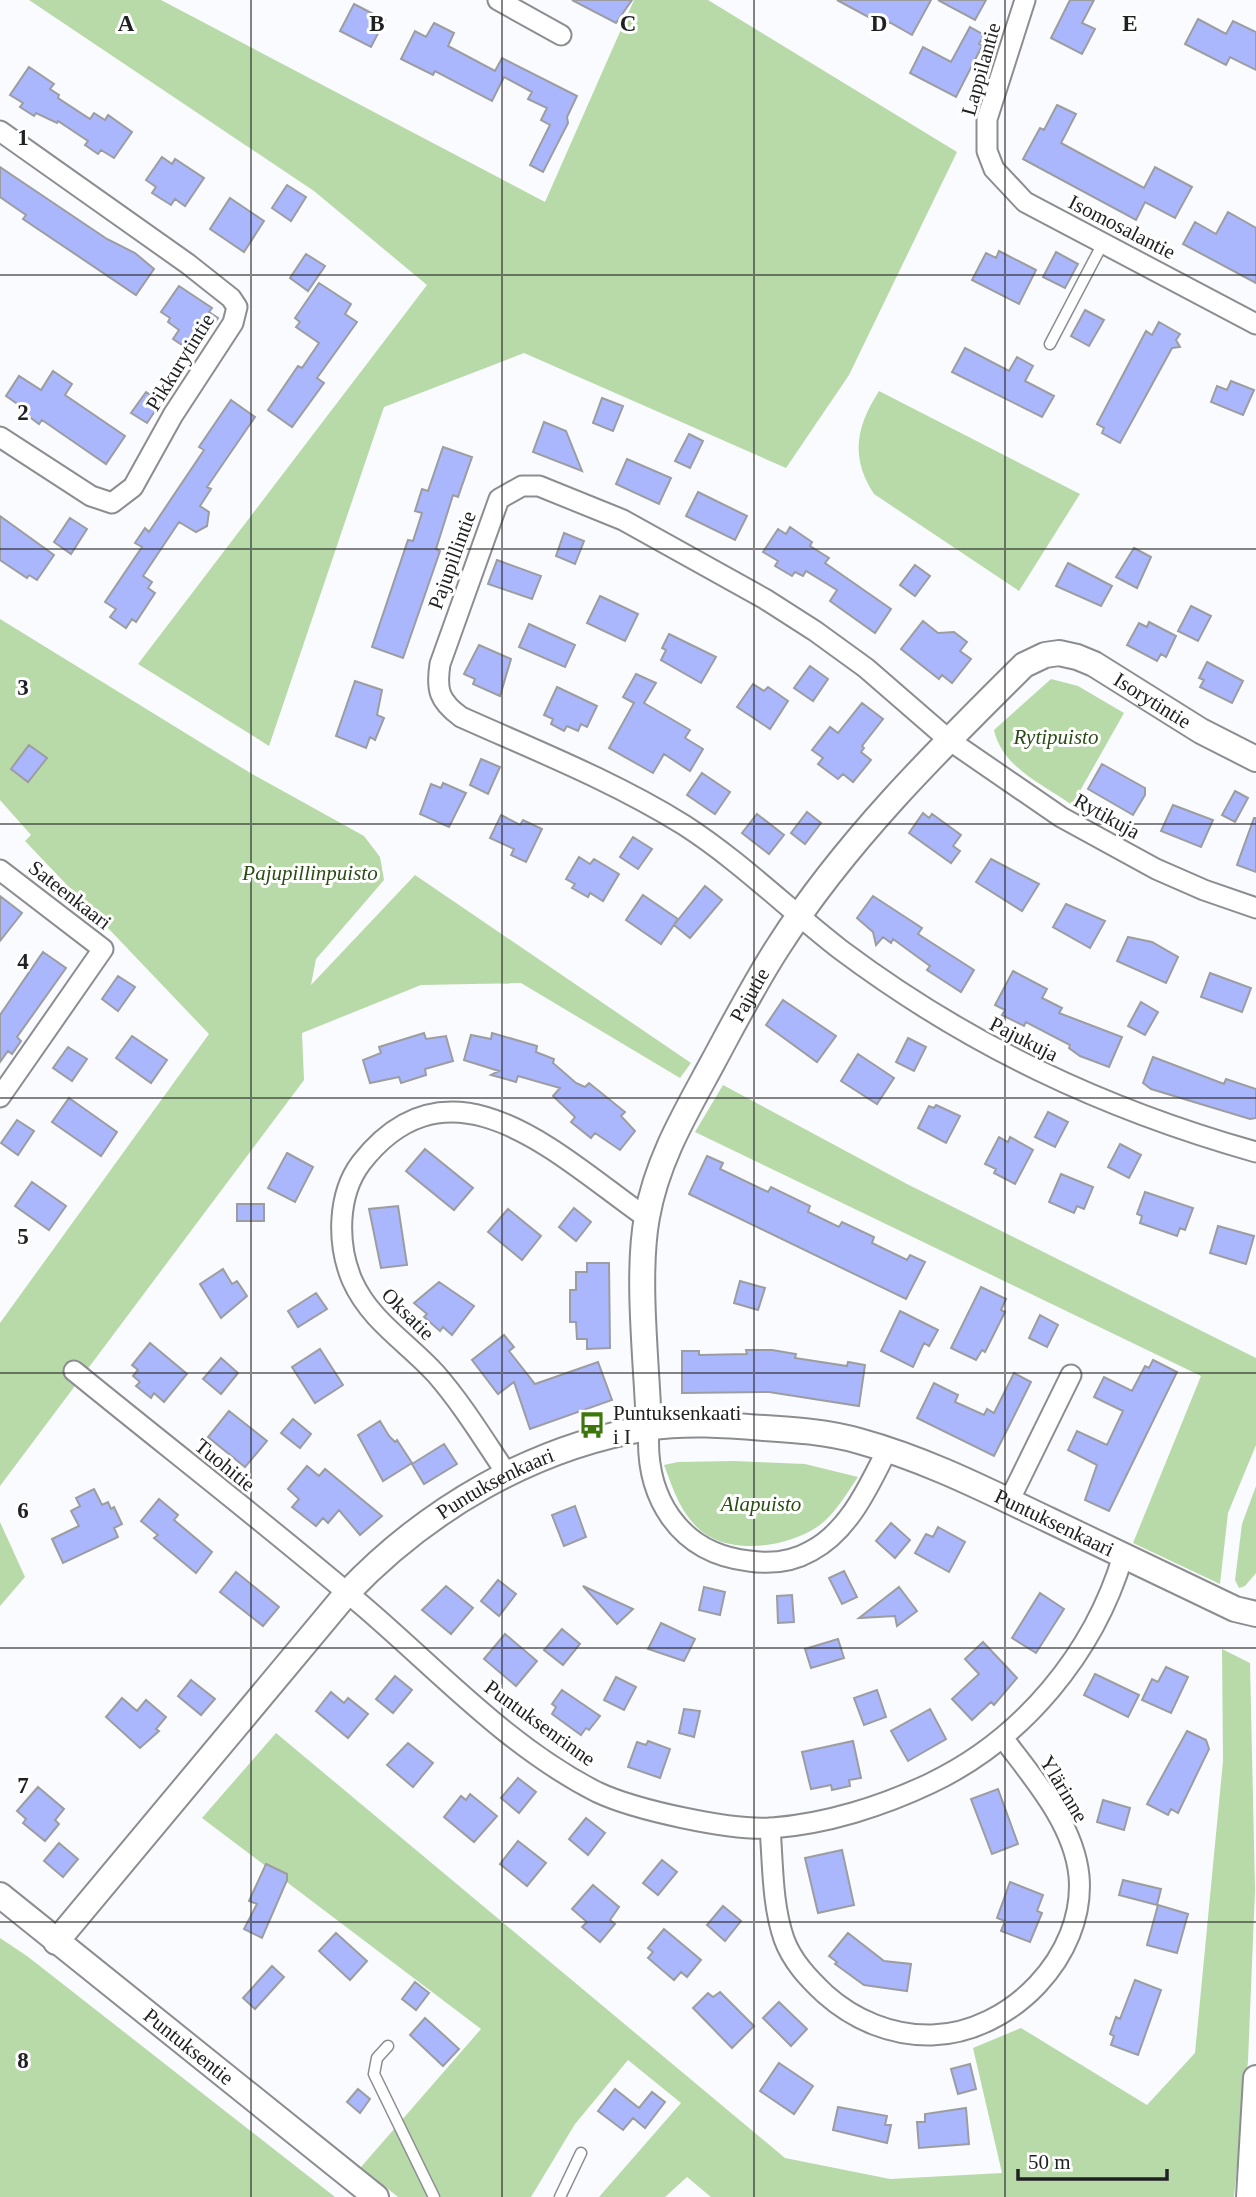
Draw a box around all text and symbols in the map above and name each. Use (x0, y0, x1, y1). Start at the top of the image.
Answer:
text: A (118, 11, 135, 36)
text: B (369, 11, 385, 36)
text: C (620, 11, 636, 36)
text: D (871, 11, 887, 36)
text: E (1122, 11, 1138, 36)
street label: Lappilantie (956, 20, 1006, 118)
text: 1 (17, 125, 29, 150)
street label: Isomosalantie (1065, 190, 1179, 264)
street label: Pikkurytintie (141, 309, 219, 415)
text: 2 (17, 400, 29, 425)
street label: Pajupillintie (423, 508, 481, 612)
street label: Isorytintie (1109, 667, 1195, 734)
text: 3 (17, 675, 29, 700)
park label: Rytipuisto (1013, 725, 1098, 749)
street label: Rytikuja (1070, 788, 1145, 844)
street label: Sateenkaari (24, 855, 116, 935)
park label: Pajupillinpuisto (241, 861, 378, 885)
text: 4 (17, 949, 29, 974)
street label: Pajutie (725, 964, 774, 1026)
street label: Pajukuja (986, 1012, 1063, 1067)
text: 5 (17, 1224, 29, 1249)
street label: Oksatie (377, 1283, 439, 1345)
place label: Puntuksenkaati i I (613, 1401, 741, 1449)
bus stop icon: Puntuksenkaati i I (577, 1410, 607, 1440)
street label: Tuohitie (190, 1434, 260, 1496)
street label: Puntuksenkaari (432, 1443, 557, 1524)
street label: Puntuksenkaari (991, 1484, 1118, 1562)
park label: Alapuisto (719, 1492, 801, 1516)
text: 6 (17, 1498, 29, 1523)
street label: Puntuksenrinne (480, 1675, 600, 1771)
street label: Ylärinne (1035, 1751, 1093, 1827)
text: 7 (17, 1773, 29, 1798)
street label: Puntuksentie (139, 2003, 239, 2090)
text: 8 (17, 2048, 29, 2073)
scale bar (1018, 2138, 1167, 2182)
text: 50 m (1028, 2150, 1071, 2174)

